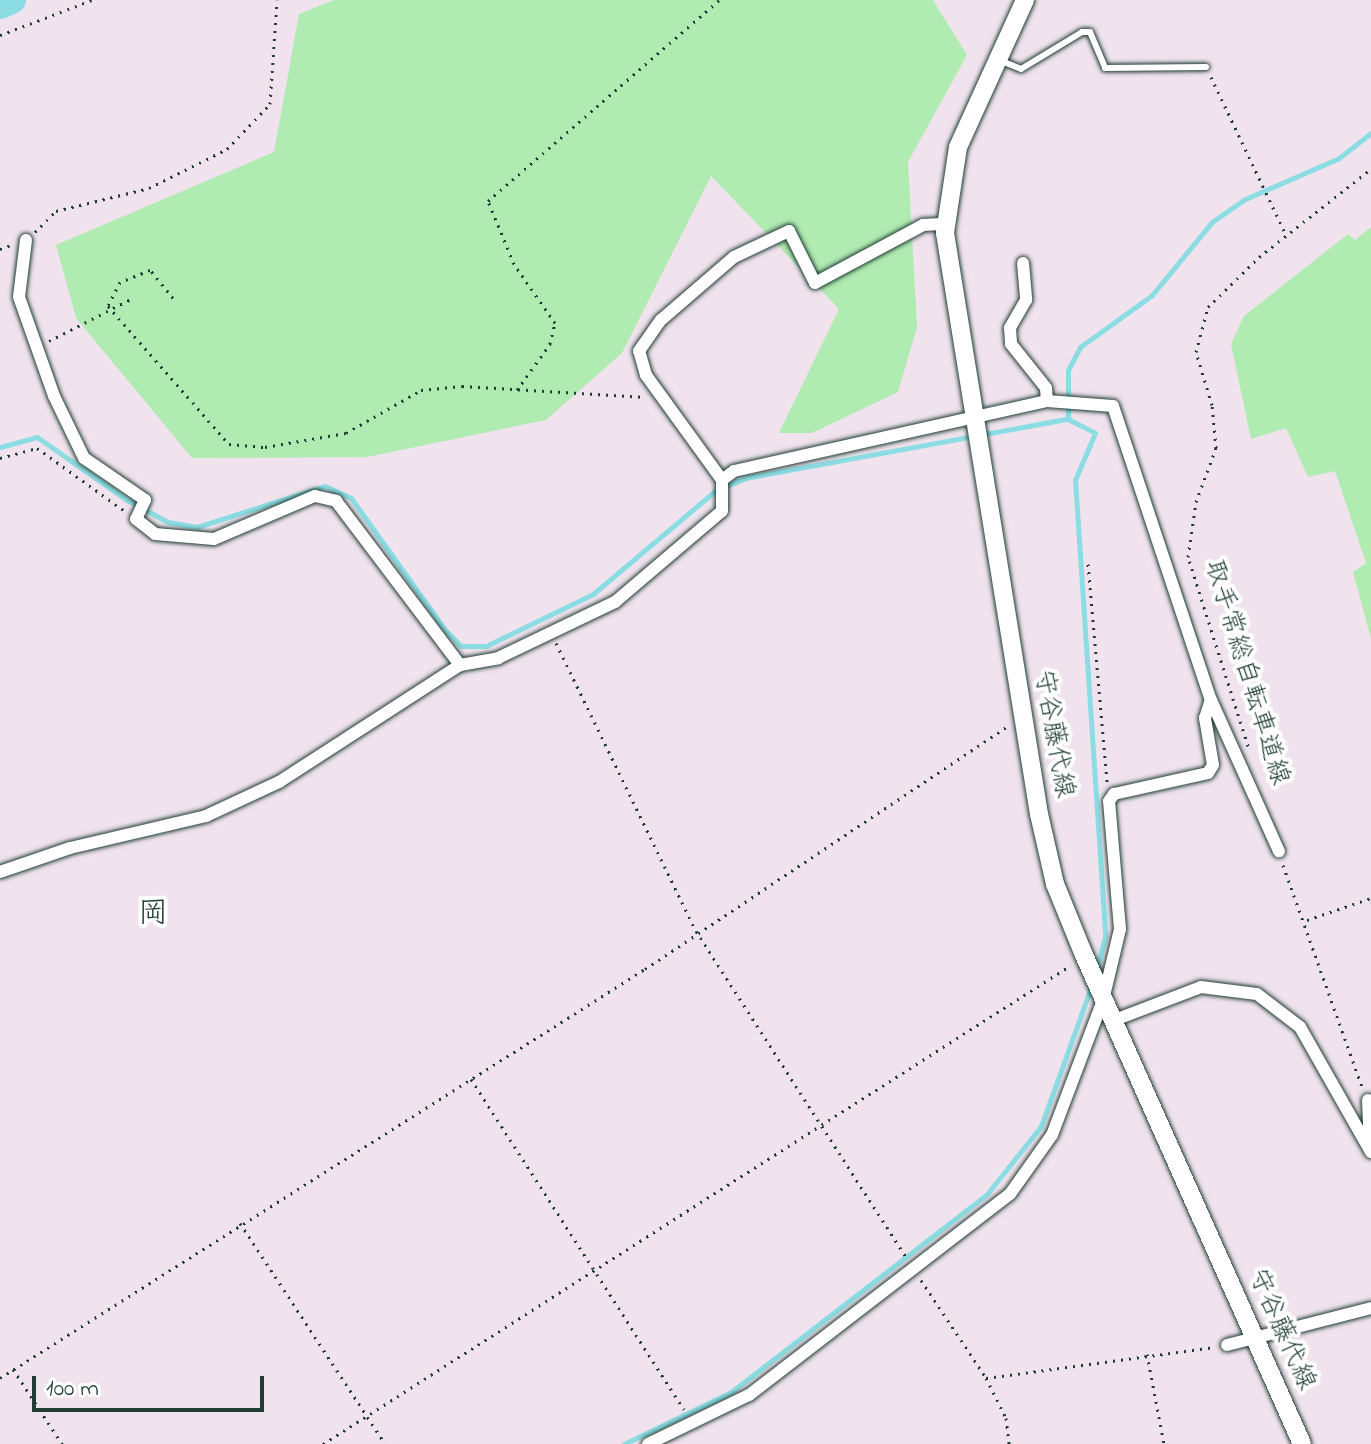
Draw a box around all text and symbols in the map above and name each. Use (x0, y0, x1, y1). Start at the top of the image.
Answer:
street label: 取手常総自転車道線 (1196, 557, 1294, 789)
street label: 守谷藤代線 (1025, 667, 1079, 801)
district label: 岡 (138, 897, 168, 933)
street label: 守谷藤代線 (1239, 1264, 1321, 1396)
scale bar (36, 1360, 268, 1410)
text: 100 m (46, 1372, 99, 1407)

